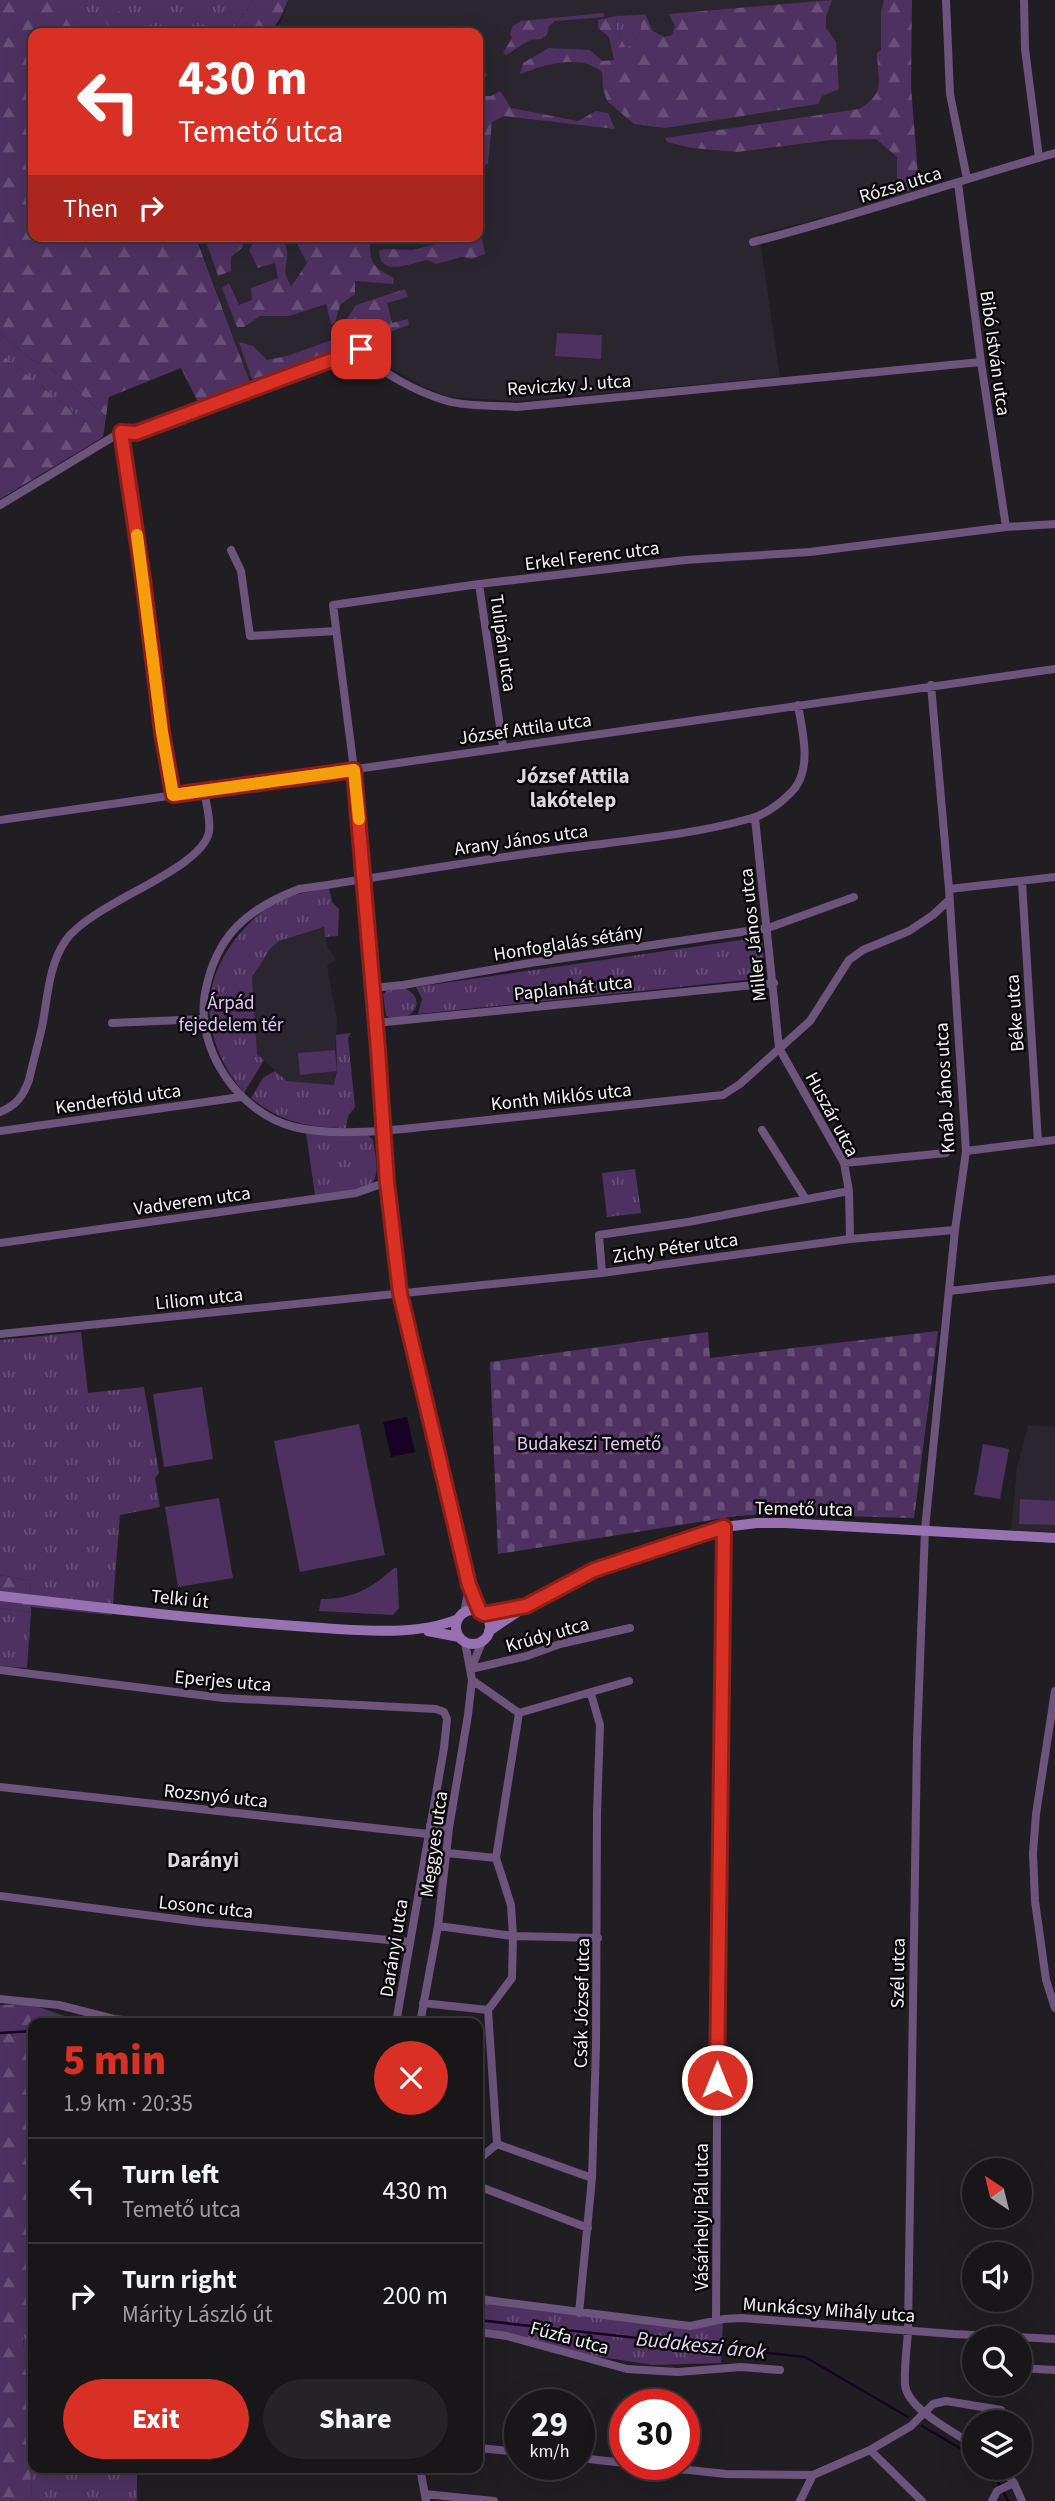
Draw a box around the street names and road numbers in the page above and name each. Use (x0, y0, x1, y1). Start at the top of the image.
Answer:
street label: Rózsa utca (856, 160, 945, 211)
street label: Bibó István utca (972, 289, 1017, 418)
street label: Reviczky J. utca (506, 368, 632, 403)
street label: Erkel Ferenc utca (523, 535, 661, 578)
street label: Tulipán utca (482, 593, 523, 693)
street label: József Attila utca (457, 707, 593, 752)
street label: Arany János utca (453, 818, 590, 863)
street label: Miller János utca (733, 867, 774, 1003)
street label: Honfoglalás sétány (492, 918, 645, 969)
street label: Paplanhát utca (512, 969, 634, 1008)
street label: Béke utca (999, 973, 1032, 1052)
street label: Knáb János utca (929, 1022, 962, 1154)
street label: Huszár utca (798, 1067, 865, 1162)
street label: Kenderföld utca (54, 1077, 183, 1122)
street label: Konth Miklós utca (489, 1077, 633, 1118)
street label: Vadverem utca (132, 1180, 252, 1223)
street label: Zichy Péter utca (611, 1226, 740, 1271)
street label: Liliom utca (154, 1281, 244, 1318)
street label: Temető utca (755, 1495, 853, 1524)
street label: Telki út (150, 1583, 211, 1616)
street label: Krúdy utca (503, 1611, 592, 1660)
street label: Eperjes utca (173, 1664, 272, 1699)
street label: Rozsnyó utca (162, 1778, 269, 1815)
street label: Meggyes utca (414, 1789, 455, 1899)
street label: Losonc utca (157, 1889, 254, 1926)
street label: Darányi utca (373, 1897, 416, 1999)
street label: Szél utca (884, 1937, 913, 2009)
street label: Csák József utca (568, 1938, 597, 2068)
street label: Vásárhelyi Pál utca (689, 2143, 716, 2291)
street label: Munkácsy Mihály utca (742, 2291, 916, 2330)
street label: Fűzfa utca (527, 2315, 612, 2362)

